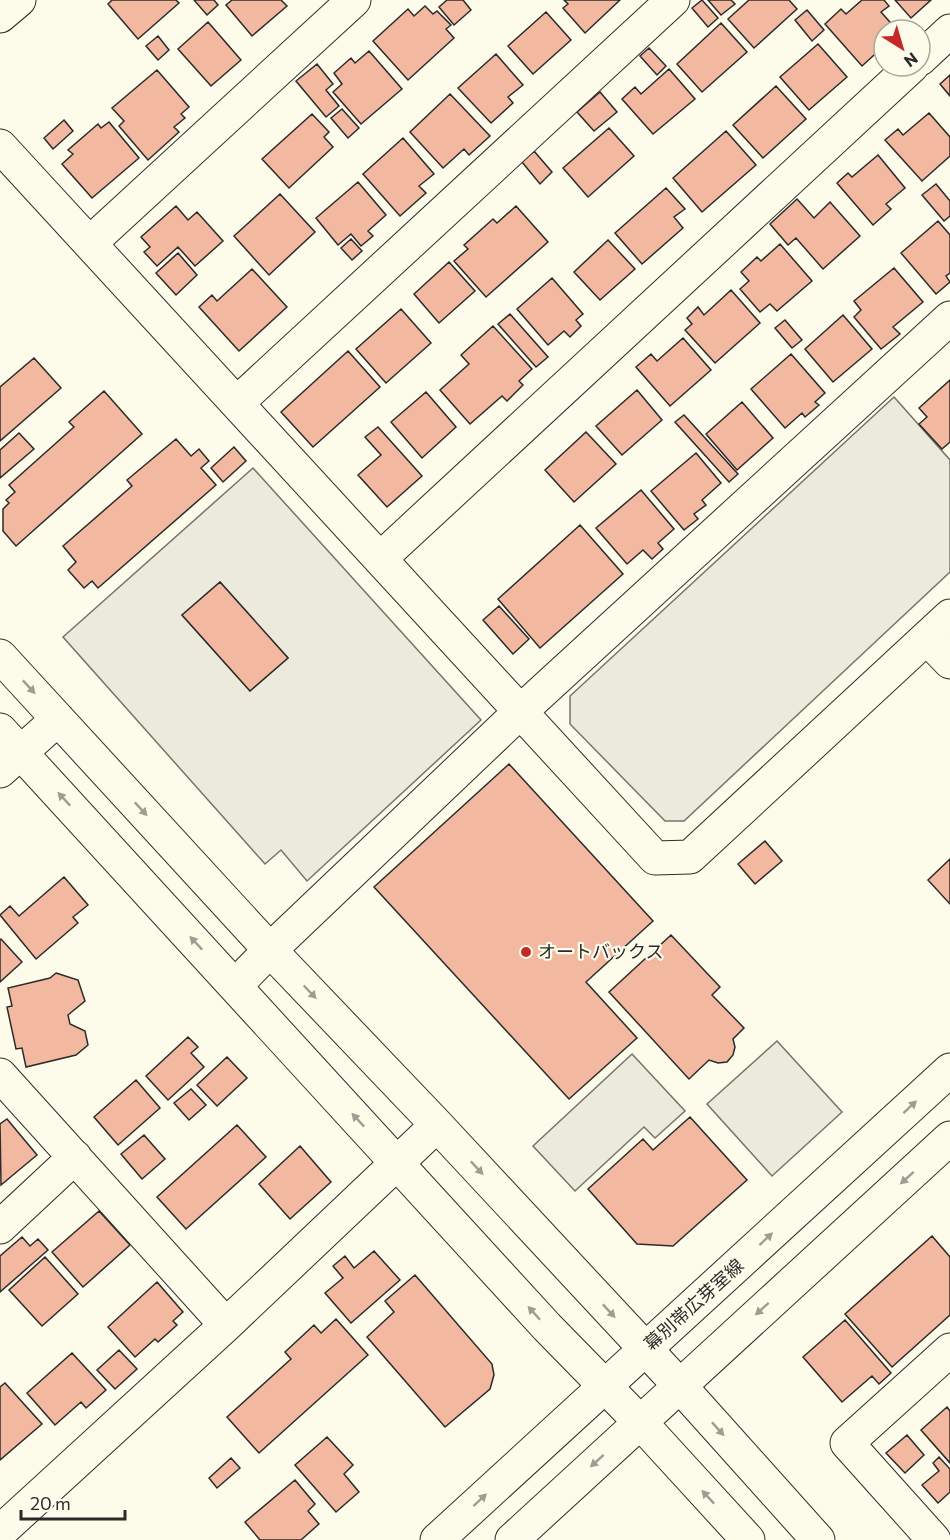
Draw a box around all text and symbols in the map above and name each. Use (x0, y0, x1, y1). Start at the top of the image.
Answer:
north arrow (872, 18, 932, 78)
text: N (901, 49, 922, 72)
one-way arrow (22, 680, 36, 695)
one-way arrow (57, 792, 71, 807)
one-way arrow (134, 801, 147, 816)
one-way arrow (189, 936, 203, 950)
place label: オートバックス (538, 940, 663, 962)
marker: オートバックス (519, 945, 533, 959)
one-way arrow (303, 985, 317, 999)
one-way arrow (902, 1101, 916, 1115)
one-way arrow (352, 1113, 365, 1128)
one-way arrow (470, 1161, 484, 1176)
one-way arrow (899, 1171, 914, 1185)
one-way arrow (758, 1233, 773, 1246)
street label: 幕別帯広芽室線 (639, 1254, 748, 1355)
one-way arrow (755, 1302, 770, 1316)
one-way arrow (602, 1304, 616, 1318)
one-way arrow (528, 1306, 541, 1321)
one-way arrow (711, 1421, 724, 1436)
one-way arrow (590, 1454, 605, 1467)
scale bar (21, 1483, 124, 1521)
one-way arrow (701, 1490, 715, 1505)
text: 20 m (30, 1492, 71, 1514)
one-way arrow (472, 1494, 487, 1507)

